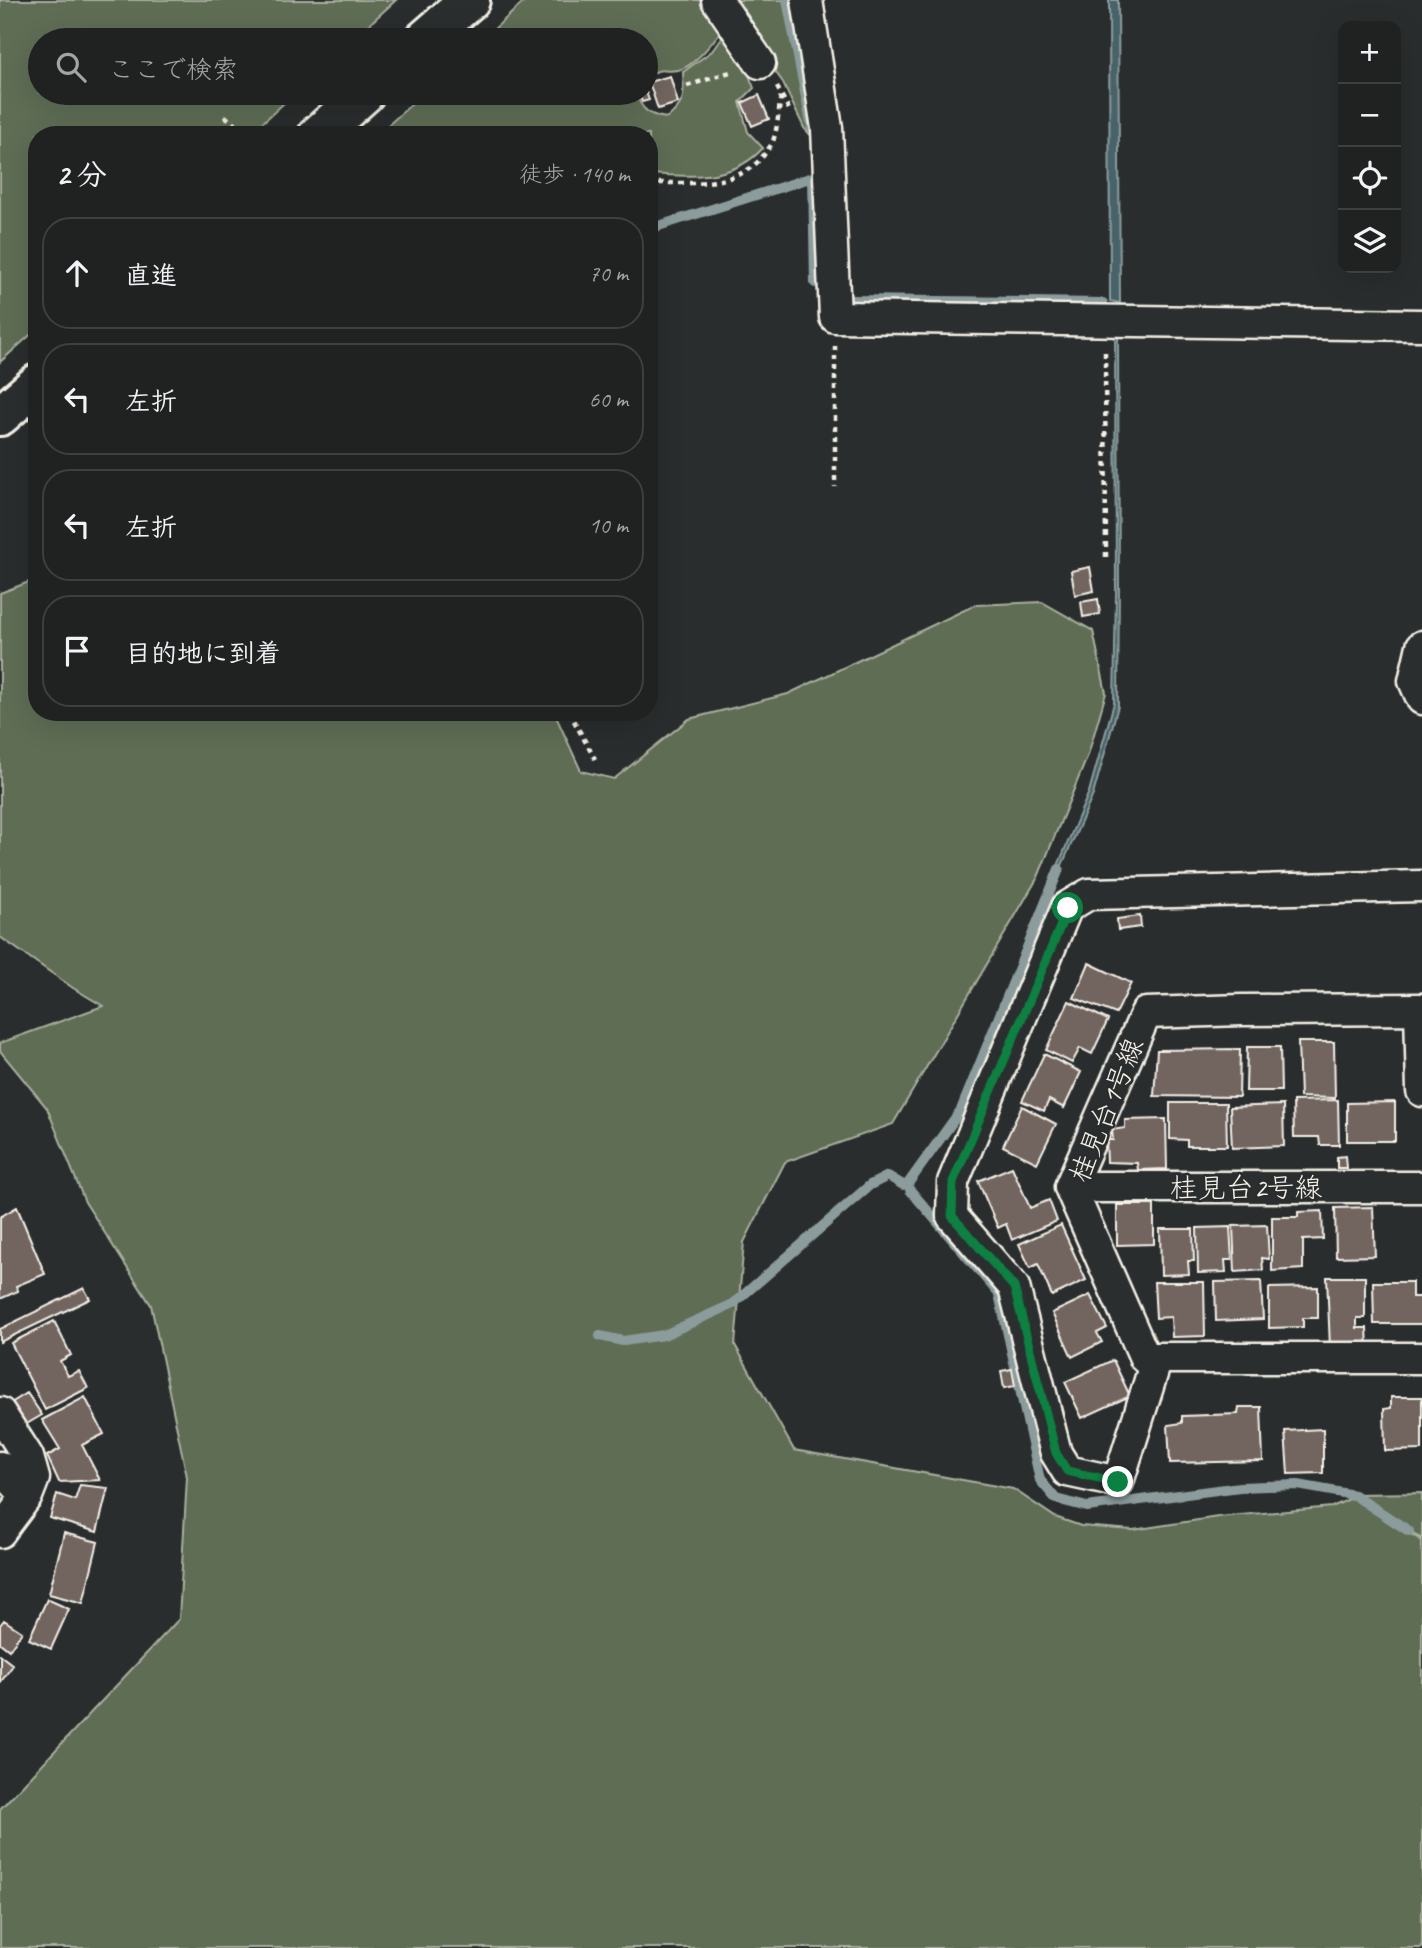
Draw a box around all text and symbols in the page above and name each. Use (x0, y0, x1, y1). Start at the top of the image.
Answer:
map controls (1338, 21, 1401, 273)
button: + (1338, 21, 1401, 84)
search box (28, 28, 658, 105)
icon: search (52, 48, 90, 86)
text: ここで検索 (108, 53, 238, 86)
button: − (1338, 84, 1401, 147)
button: locate (1338, 147, 1401, 210)
text: 2 分 (56, 156, 107, 194)
text: 徒歩 · 140 m (519, 160, 630, 189)
button: layers (1338, 210, 1401, 273)
icon: ahead (58, 254, 96, 292)
text: 直進 (125, 259, 177, 292)
text: 70 m (589, 259, 628, 288)
icon: left (58, 380, 96, 418)
text: 左折 (125, 385, 177, 418)
text: 60 m (589, 385, 628, 414)
icon: left (58, 506, 96, 544)
text: 左折 (125, 511, 177, 544)
text: 10 m (589, 511, 628, 540)
icon: arrive (58, 632, 96, 670)
text: 目的地に到着 (125, 637, 281, 670)
route start (1052, 892, 1083, 923)
street label: 桂見台1号線 (1061, 1033, 1151, 1187)
street label: 桂見台2号線 (1170, 1170, 1322, 1205)
route end (1102, 1466, 1133, 1497)

